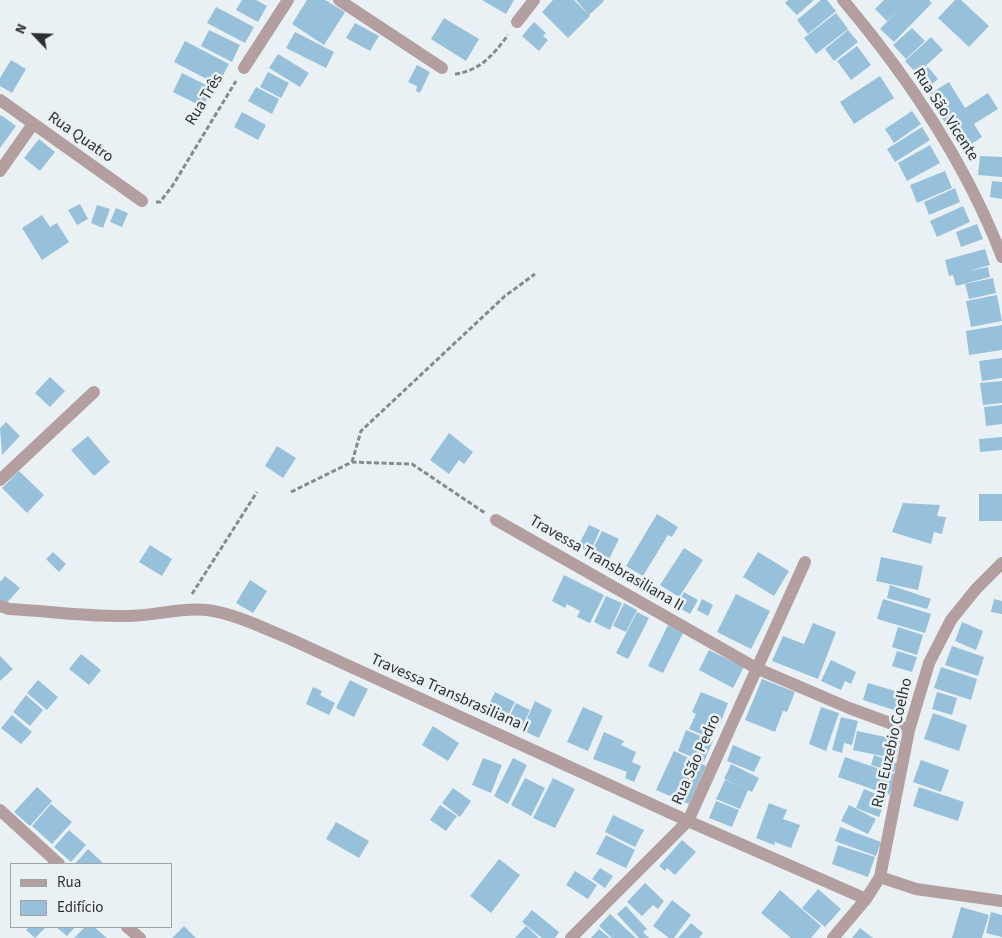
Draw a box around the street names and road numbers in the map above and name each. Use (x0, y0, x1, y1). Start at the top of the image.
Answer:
street label: Rua São Vicente (908, 65, 982, 165)
street label: Rua Três (182, 71, 228, 129)
street label: Rua Quatro (43, 108, 117, 168)
street label: Travessa Transbrasiliana II (525, 512, 687, 616)
street label: Travessa Transbrasiliana I (367, 651, 531, 737)
street label: Rua Euzebio Coelho (869, 676, 917, 810)
street label: Rua São Pedro (668, 712, 726, 808)

